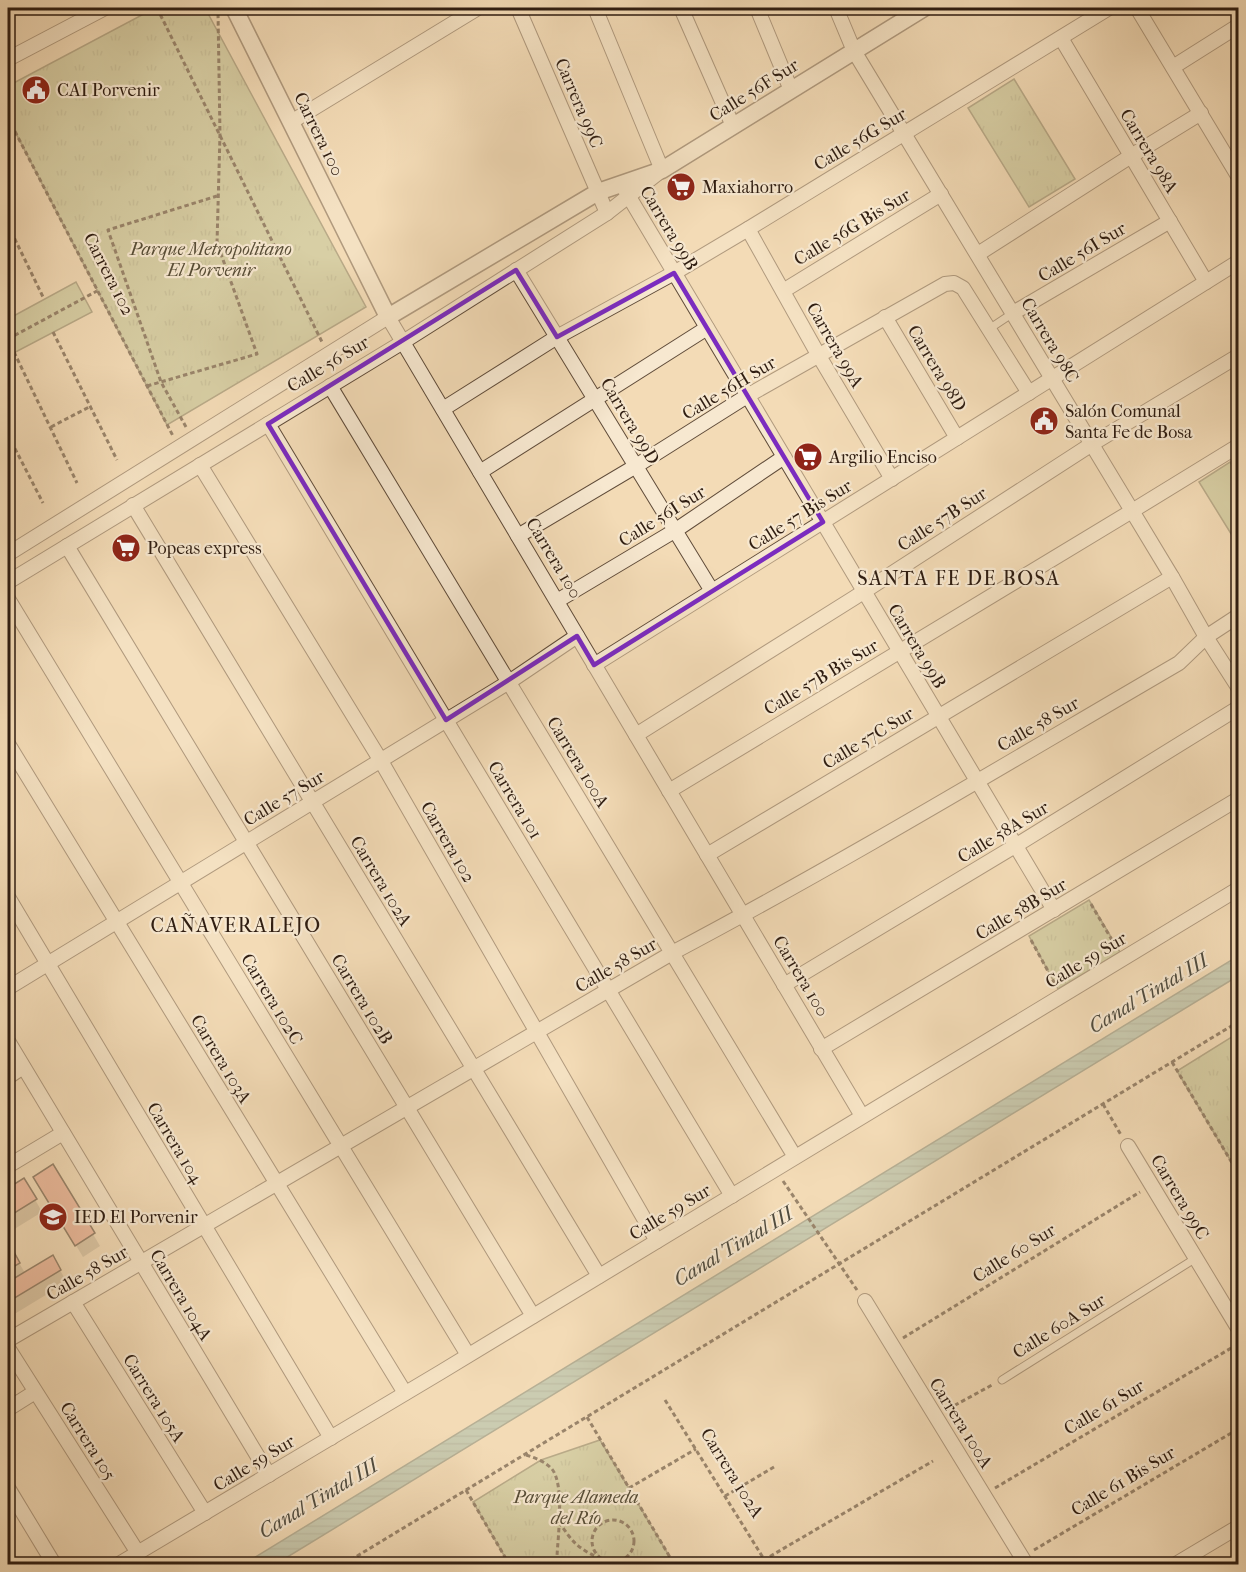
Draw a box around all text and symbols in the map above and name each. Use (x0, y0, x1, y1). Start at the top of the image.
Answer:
street label: Carrera 99C (550, 55, 607, 151)
street label: Calle 56F Sur (706, 55, 803, 126)
public building icon: CAI Porvenir (20, 74, 52, 106)
place label: CAI Porvenir (57, 80, 160, 101)
street label: Carrera 100 (289, 89, 348, 180)
street label: Calle 56G Sur (810, 103, 911, 175)
street label: Carrera 98A (1115, 105, 1182, 197)
supermarket icon: Maxiahorro (665, 171, 697, 203)
place label: Maxiahorro (702, 177, 793, 198)
street label: Carrera 99B (635, 182, 702, 274)
street label: Calle 56G Bis Sur (790, 184, 914, 270)
street label: Calle 56I Sur (1035, 218, 1130, 287)
street label: Carrera 102 (79, 229, 138, 319)
park label: Parque Metropolitano El Porvenir (129, 239, 292, 281)
street label: Carrera 98C (1016, 294, 1083, 386)
street label: Carrera 99A (802, 299, 868, 392)
street label: Carrera 98D (903, 321, 970, 415)
street label: Calle 56 Sur (284, 332, 373, 397)
street label: Calle 56H Sur (679, 352, 780, 425)
street label: Carrera 99D (596, 374, 664, 468)
place label: Salón Comunal Santa Fe de Bosa (1065, 401, 1193, 443)
public building icon: Salón Comunal Santa Fe de Bosa (1028, 405, 1060, 437)
supermarket icon: Argilio Enciso (792, 441, 824, 473)
place label: Argilio Enciso (828, 447, 937, 468)
street label: Calle 57 Bis Sur (745, 475, 856, 556)
street label: Calle 56I Sur (615, 481, 710, 551)
street label: Calle 57B Sur (894, 483, 991, 556)
street label: Carrera 100 (521, 514, 586, 602)
supermarket icon: Popeas express (110, 532, 142, 564)
place label: Popeas express (147, 538, 262, 559)
district label: SANTA FE DE BOSA (857, 567, 1061, 590)
street label: Carrera 99B (883, 600, 950, 692)
street label: Calle 57B Bis Sur (760, 635, 883, 720)
street label: Calle 58 Sur (994, 692, 1083, 756)
street label: Calle 57C Sur (819, 703, 918, 774)
street label: Carrera 100A (542, 713, 613, 812)
street label: Carrera 101 (483, 758, 546, 843)
street label: Calle 57 Sur (240, 766, 329, 831)
street label: Calle 58A Sur (954, 797, 1053, 868)
street label: Carrera 102 (416, 798, 479, 886)
street label: Carrera 102A (345, 832, 416, 930)
street label: Calle 58B Sur (972, 874, 1071, 945)
district label: CAÑAVERALEJO (150, 913, 322, 937)
street label: Calle 59 Sur (1042, 928, 1131, 993)
street label: Carrera 100 (768, 932, 833, 1020)
street label: Calle 58 Sur (572, 933, 661, 997)
water label: Canal Tintal III (1084, 948, 1214, 1038)
street label: Carrera 102C (236, 950, 307, 1048)
street label: Carrera 102B (326, 950, 397, 1048)
street label: Carrera 103A (186, 1011, 255, 1108)
street label: Carrera 104 (142, 1099, 207, 1188)
street label: Carrera 99C (1146, 1151, 1213, 1244)
street label: Calle 59 Sur (626, 1180, 715, 1245)
school or university icon: IED El Porvenir (37, 1201, 69, 1233)
water label: Canal Tintal III (669, 1201, 799, 1291)
place label: IED El Porvenir (74, 1207, 198, 1228)
street label: Calle 60 Sur (969, 1220, 1060, 1287)
street label: Calle 58 Sur (43, 1241, 132, 1305)
street label: Carrera 104A (145, 1246, 216, 1345)
street label: Calle 60A Sur (1009, 1289, 1110, 1363)
street label: Carrera 105A (118, 1350, 189, 1447)
street label: Carrera 100A (925, 1374, 997, 1472)
street label: Calle 61 Sur (1060, 1375, 1149, 1440)
street label: Carrera 105 (55, 1398, 120, 1485)
street label: Carrera 102A (696, 1425, 768, 1522)
street label: Calle 59 Sur (210, 1431, 299, 1496)
street label: Calle 61 Bis Sur (1067, 1442, 1179, 1521)
water label: Canal Tintal III (254, 1453, 384, 1543)
park label: Parque Alameda del Río (513, 1487, 639, 1529)

